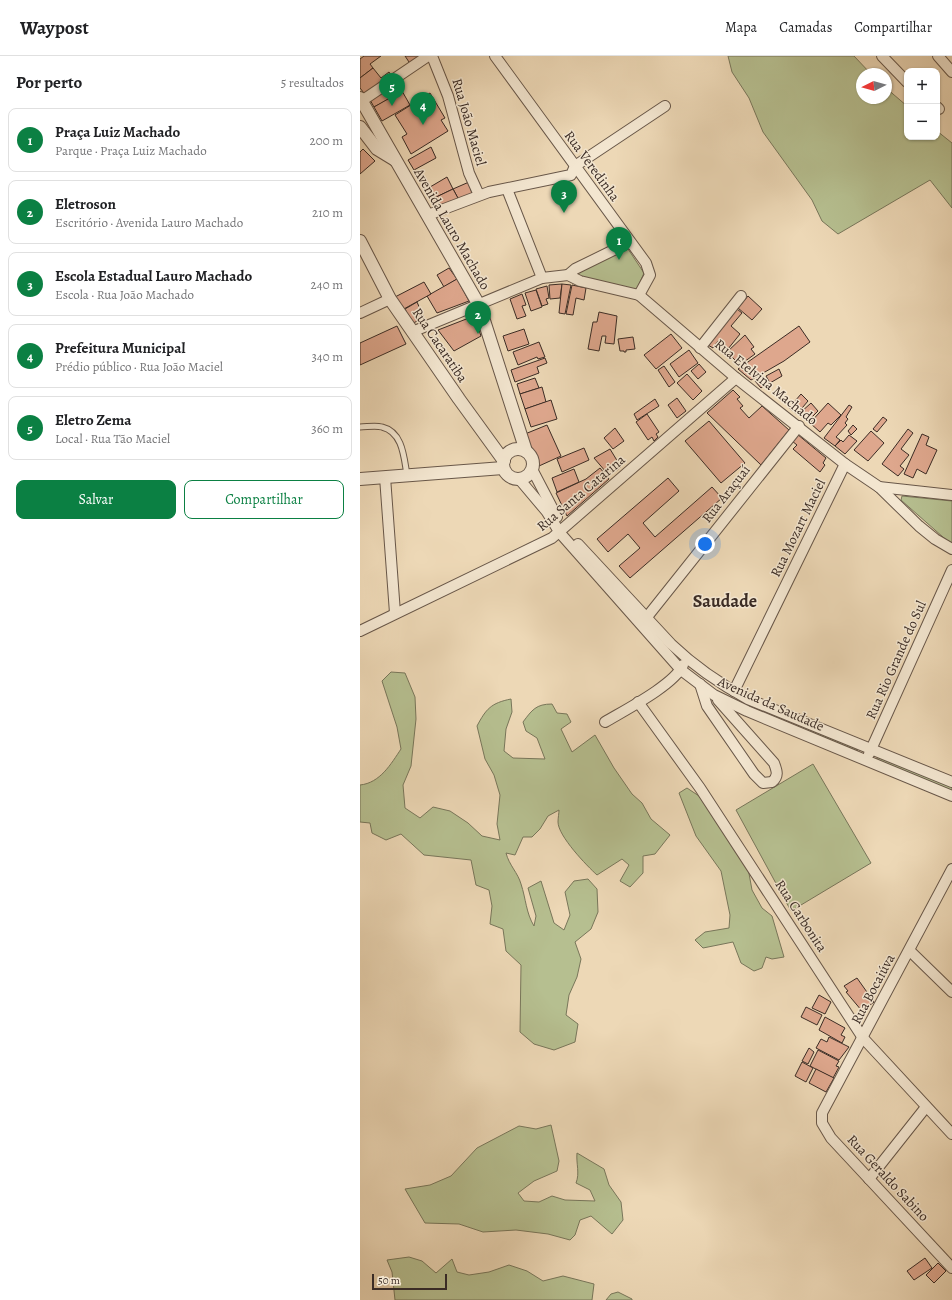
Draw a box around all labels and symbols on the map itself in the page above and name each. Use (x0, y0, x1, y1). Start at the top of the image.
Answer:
north arrow (856, 68, 892, 104)
pin: 5 (379, 73, 405, 106)
street label: Rua João Maciel (447, 76, 491, 168)
pin: 4 (410, 92, 436, 125)
street label: Rua Veredinha (560, 127, 624, 206)
street label: Avenida Lauro Machado (409, 164, 495, 293)
pin: 3 (551, 180, 577, 213)
pin: 1 (606, 227, 632, 260)
pin: 2 (465, 301, 491, 334)
street label: Rua Cacaratiba (408, 304, 472, 387)
street label: Rua Etelvina Machado (711, 335, 822, 429)
street label: Rua Santa Catarina (533, 450, 630, 536)
street label: Rua Araçuaí (697, 461, 755, 527)
street label: Rua Mozart Maciel (766, 475, 830, 580)
your location (695, 534, 715, 554)
district label: Saudade (693, 589, 757, 613)
street label: Rua Rio Grande do Sul (861, 597, 931, 722)
street label: Avenida da Saudade (714, 672, 827, 736)
street label: Rua Carbonita (771, 876, 832, 956)
street label: Rua Bocaiúva (847, 950, 900, 1027)
street label: Rua Geraldo Sabino (843, 1131, 933, 1225)
scale bar (372, 1272, 447, 1291)

